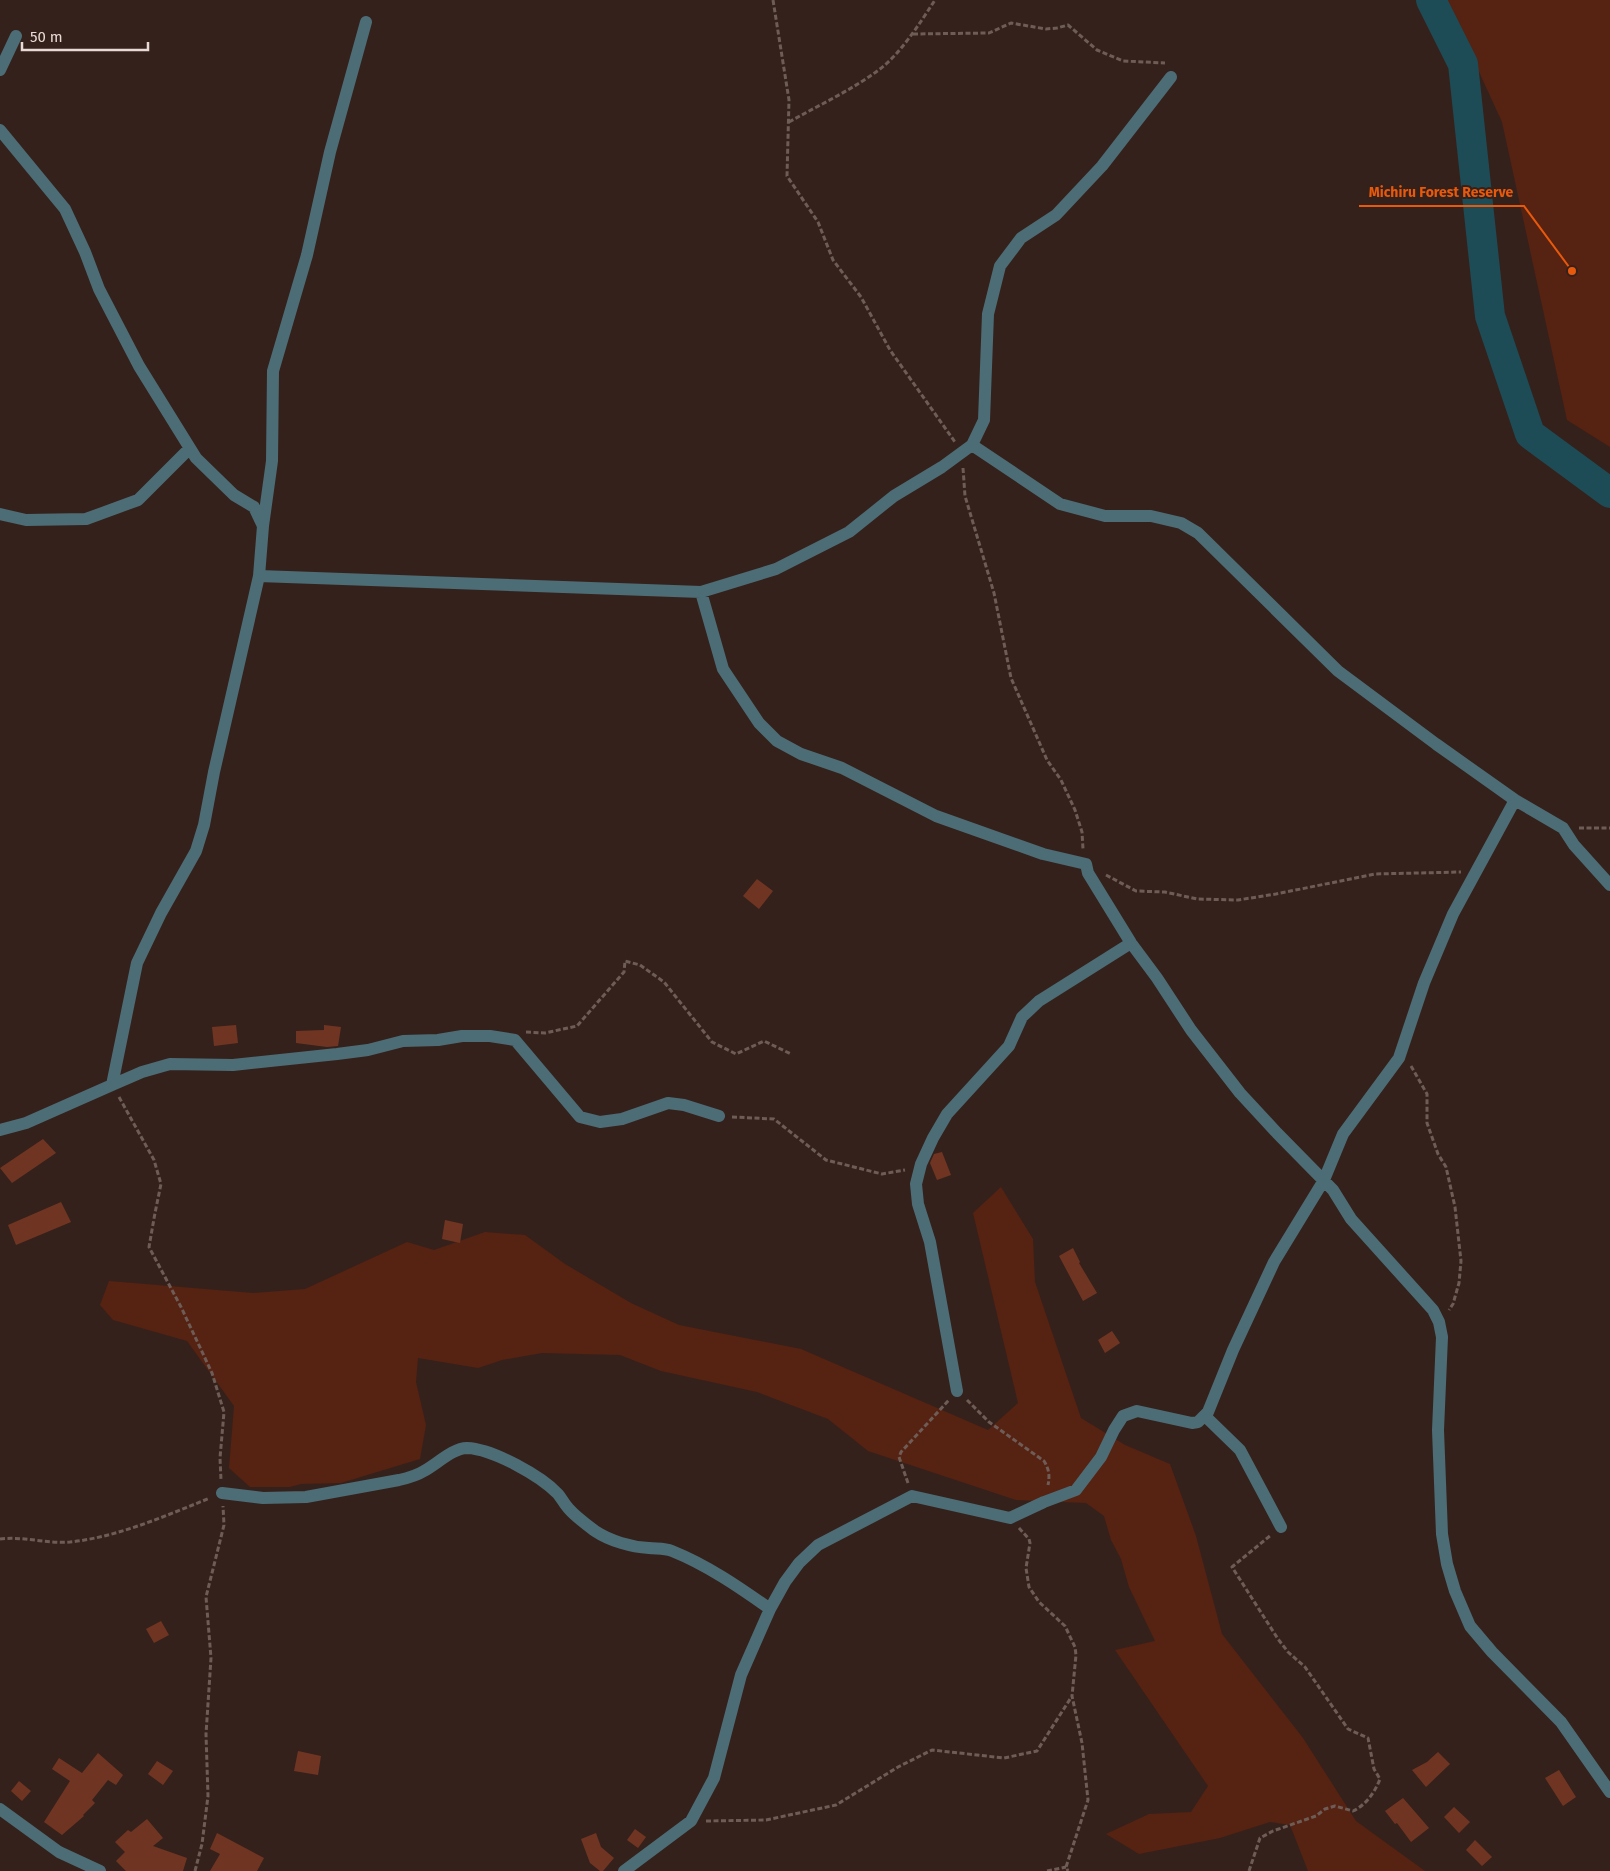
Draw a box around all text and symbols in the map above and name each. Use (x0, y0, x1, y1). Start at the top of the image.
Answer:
scale bar (22, 20, 149, 52)
text: 50 m (30, 28, 63, 46)
callout: Michiru Forest Reserve (1359, 177, 1524, 206)
text: Michiru Forest Reserve (1369, 184, 1514, 201)

